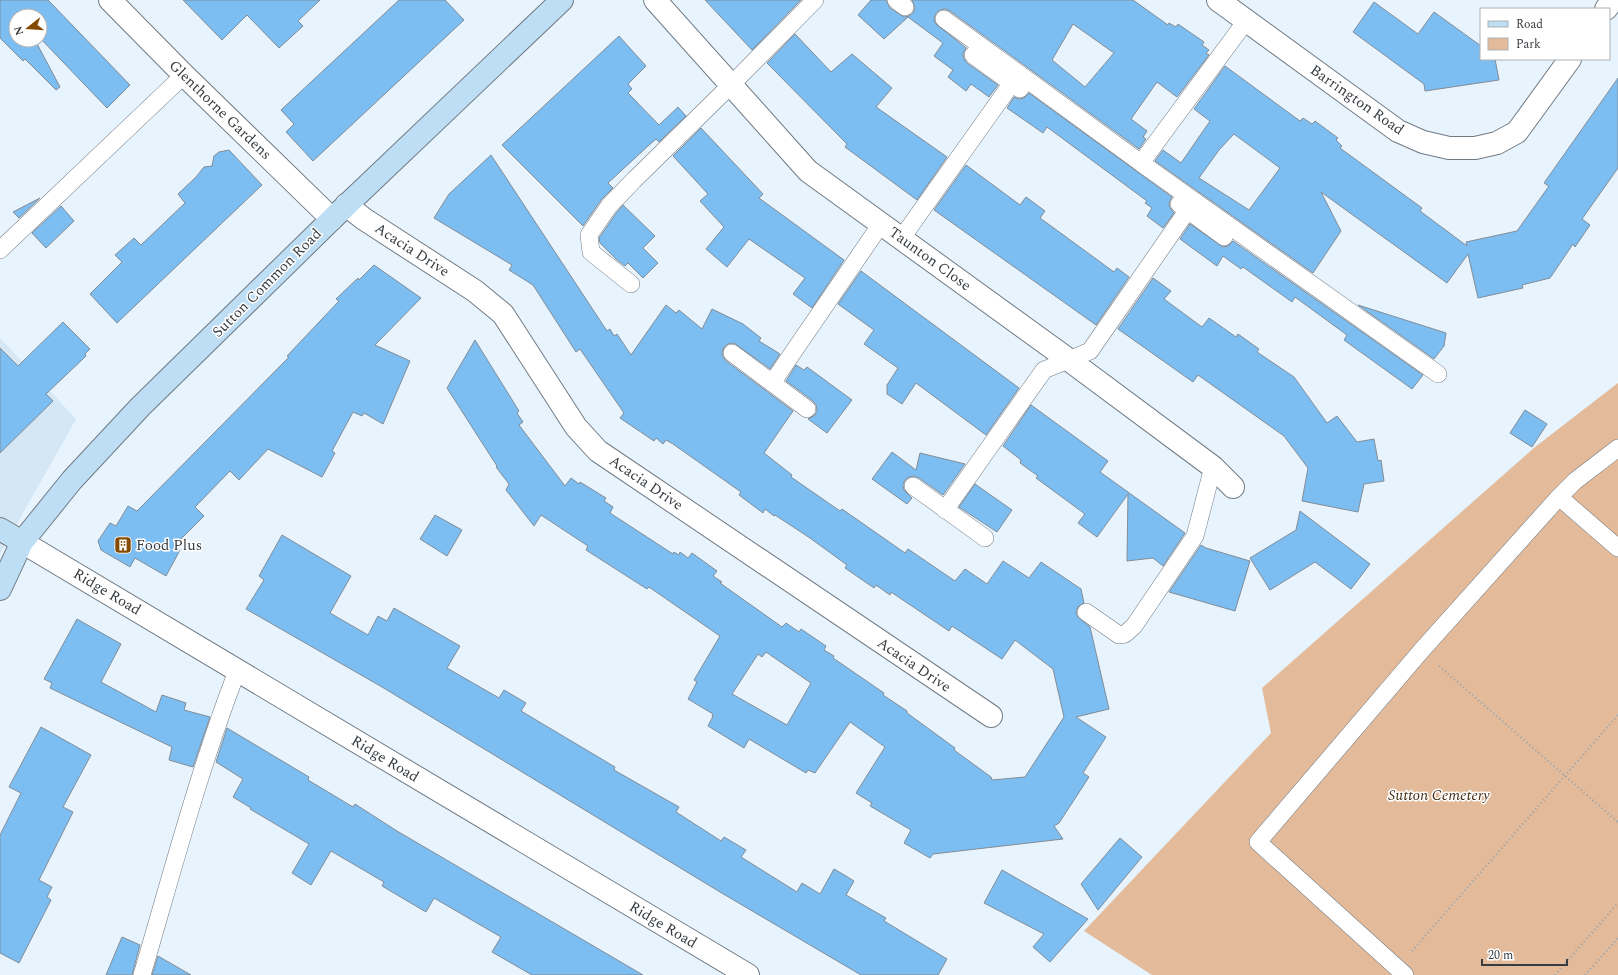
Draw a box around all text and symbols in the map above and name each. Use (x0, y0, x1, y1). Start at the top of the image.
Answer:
north arrow (8, 8, 48, 48)
legend (1480, 8, 1610, 60)
text: Road (1516, 15, 1543, 34)
text: N (9, 24, 28, 38)
text: Park (1516, 35, 1541, 54)
street label: Glenthorne Gardens (163, 55, 277, 165)
street label: Barrington Road (1305, 59, 1409, 141)
street label: Acacia Drive (370, 217, 454, 283)
street label: Taunton Close (884, 221, 976, 297)
street label: Sutton Common Road (207, 223, 327, 343)
street label: Acacia Drive (604, 450, 688, 516)
place label: Food Plus (136, 534, 202, 557)
building icon: Food Plus (113, 535, 133, 555)
street label: Ridge Road (69, 563, 145, 621)
street label: Acacia Drive (872, 632, 956, 698)
street label: Ridge Road (347, 730, 423, 788)
park label: Sutton Cemetery (1388, 784, 1490, 807)
street label: Ridge Road (625, 896, 701, 954)
scale bar (1482, 941, 1567, 967)
text: 20 m (1488, 946, 1513, 965)

